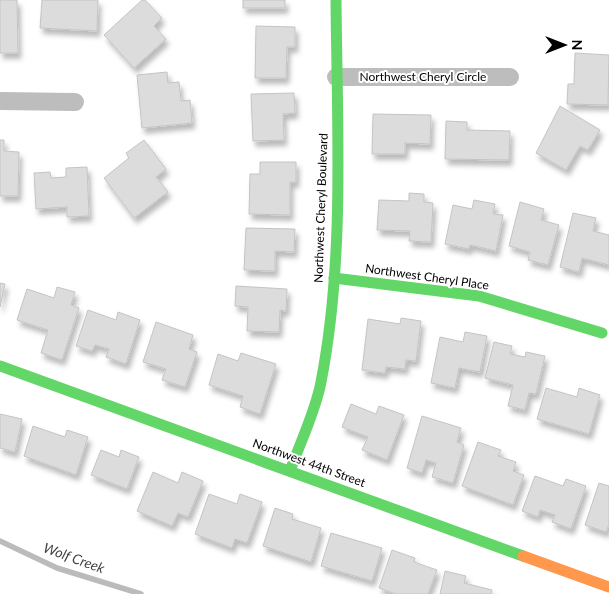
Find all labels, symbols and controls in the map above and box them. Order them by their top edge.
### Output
north arrow [539,20,589,70]
text: N [569,40,586,50]
street label: Northwest Cheryl Circle [360,69,486,84]
street label: Northwest Cheryl Boulevard [310,133,331,283]
street label: Northwest Cheryl Place [364,260,490,293]
street label: Northwest 44th Street [251,435,368,490]
water label: Wolf Creek [41,539,107,577]

